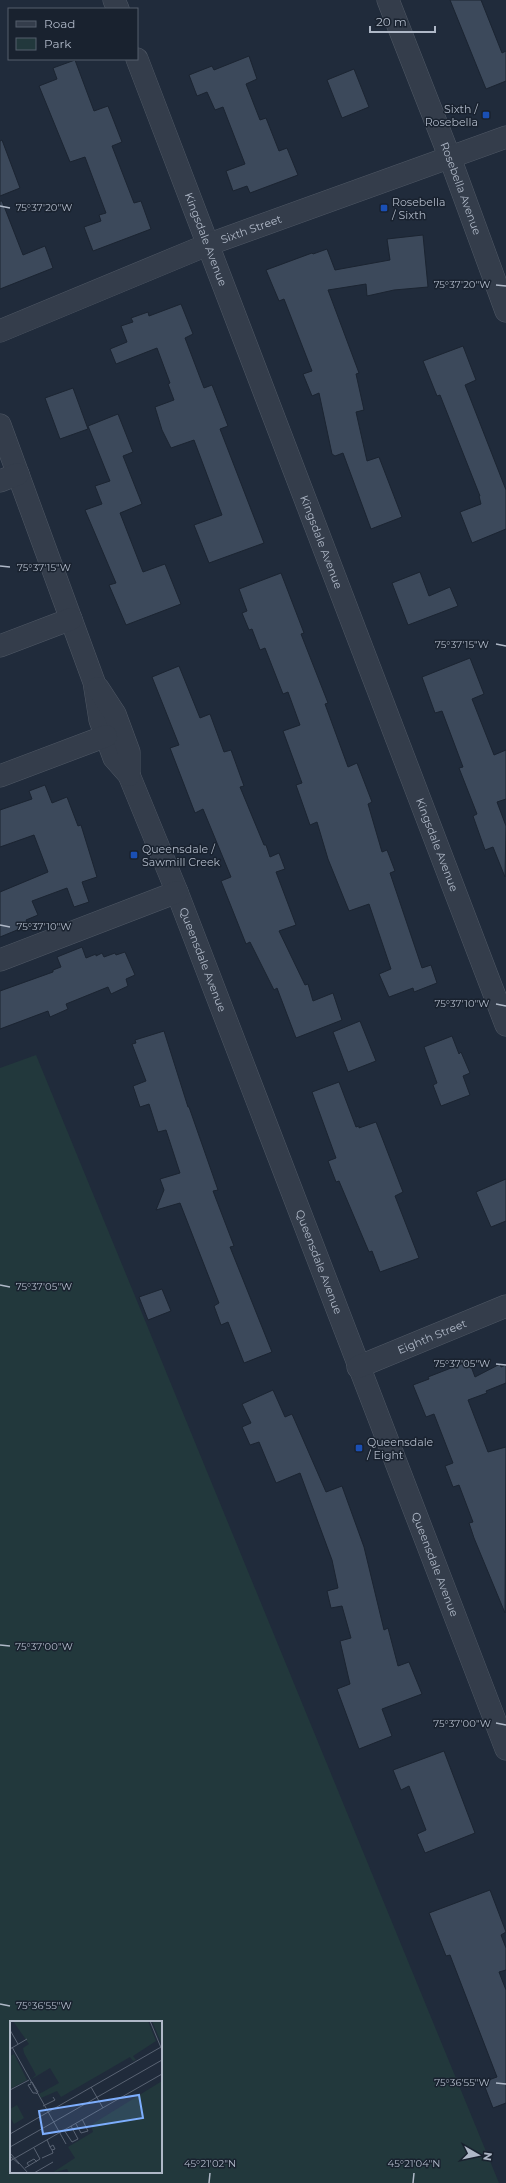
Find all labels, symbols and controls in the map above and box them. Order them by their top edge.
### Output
legend [8,8,138,60]
scale bar [370,8,435,34]
text: 20 m [376,14,407,29]
text: Road [44,16,75,31]
text: Park [44,36,72,51]
place label: Sixth / Rosebella [425,102,479,129]
marker: Sixth / Rosebella [481,110,491,120]
street label: Rosebella Avenue [437,140,485,237]
street label: Kingsdale Avenue [182,190,230,288]
place label: Rosebella / Sixth [391,195,445,222]
text: 75°37'20"W [16,201,72,214]
marker: Rosebella / Sixth [379,203,389,213]
street label: Sixth Street [219,212,284,246]
text: 75°37'20"W [434,278,490,291]
street label: Kingsdale Avenue [297,493,346,591]
text: 75°37'15"W [17,561,71,574]
text: 75°37'15"W [435,638,489,651]
street label: Kingsdale Avenue [413,796,461,894]
place label: Queensdale / Sawmill Creek [142,842,221,869]
marker: Queensdale / Sawmill Creek [129,850,139,860]
street label: Queensdale Avenue [176,905,229,1014]
text: 75°37'10"W [17,920,71,933]
text: 75°37'10"W [435,997,489,1010]
street label: Queensdale Avenue [293,1208,346,1316]
text: 75°37'05"W [16,1280,72,1293]
street label: Eighth Street [395,1316,469,1357]
text: 75°37'05"W [434,1357,490,1370]
place label: Queensdale / Eight [366,1435,434,1462]
marker: Queensdale / Eight [354,1443,364,1453]
street label: Queensdale Avenue [409,1510,462,1619]
text: 75°37'00"W [15,1640,73,1653]
text: 75°37'00"W [433,1717,491,1730]
text: 75°36'55"W [16,1999,72,2012]
inset map [10,2021,162,2173]
text: 75°36'55"W [434,2076,490,2089]
north arrow [458,2135,498,2175]
text: N [480,2151,495,2162]
text: 45°21'02"N [184,2157,236,2170]
text: 45°21'04"N [388,2157,440,2170]

